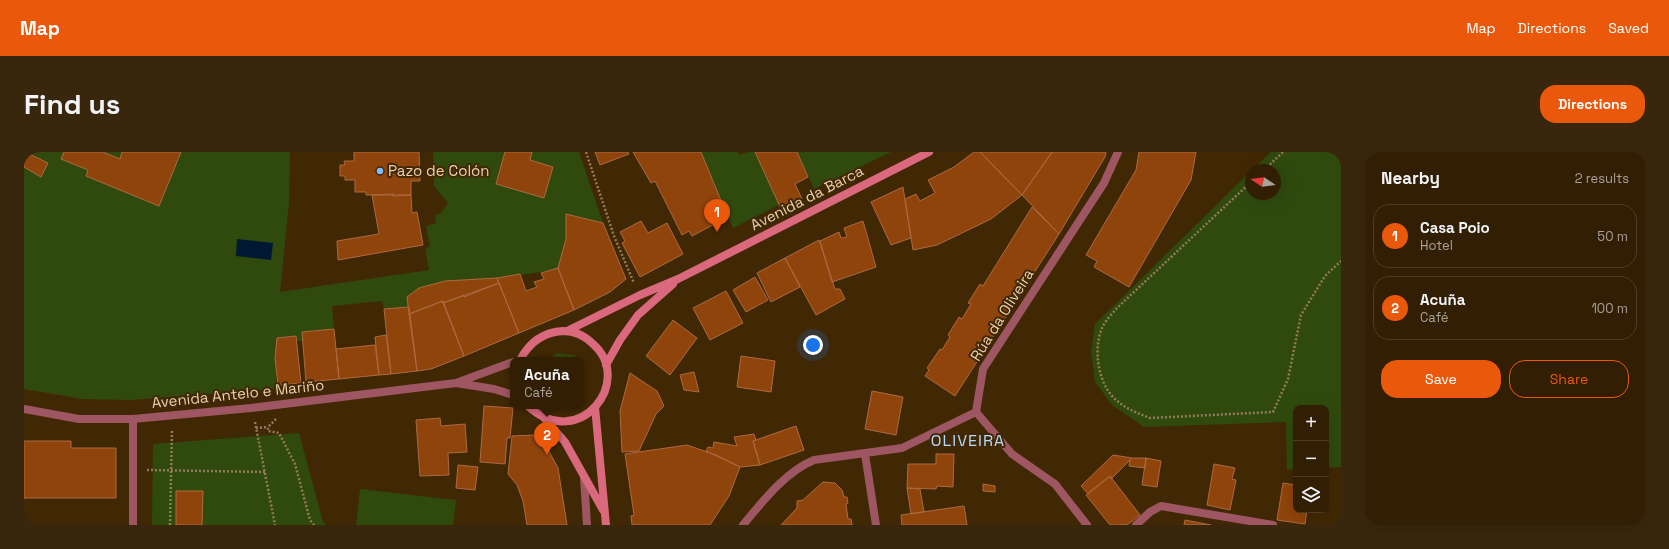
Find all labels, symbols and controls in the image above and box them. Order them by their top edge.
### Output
text: Map [20,16,60,41]
text: Map [1466,19,1496,37]
text: Directions [1518,19,1586,37]
text: Saved [1608,19,1649,37]
button: Directions [1540,85,1645,123]
text: Find us [24,86,121,122]
place label: Pazo de Colón [388,161,490,180]
street label: Avenida da Barca [747,161,867,234]
north arrow [1245,164,1281,200]
marker: Pazo de Colón [375,166,385,176]
text: Nearby [1381,167,1440,189]
text: 2 results [1575,170,1629,187]
pin: 1 [704,199,730,232]
text: Casa Poio [1420,218,1490,237]
text: 1 [1392,228,1398,245]
text: 50 m [1597,228,1628,245]
text: Hotel [1420,237,1453,254]
street label: Rúa da Oliveira [966,265,1038,364]
text: Acuña [1420,290,1465,309]
text: 2 [1391,300,1399,317]
text: 100 m [1591,300,1628,317]
text: Café [1420,309,1449,326]
your location [803,335,823,355]
popup [510,357,584,409]
button: Save [1381,360,1501,398]
button: Share [1509,360,1629,398]
text: Acuña [524,365,570,384]
street label: Avenida Antelo e Mariño [151,375,325,412]
text: Café [524,384,553,401]
map controls [1293,405,1329,513]
button: + [1293,405,1329,441]
pin: 2 [534,422,560,455]
district label: OLIVEIRA [931,430,1005,451]
button: − [1293,441,1329,477]
button: layers [1293,477,1329,513]

